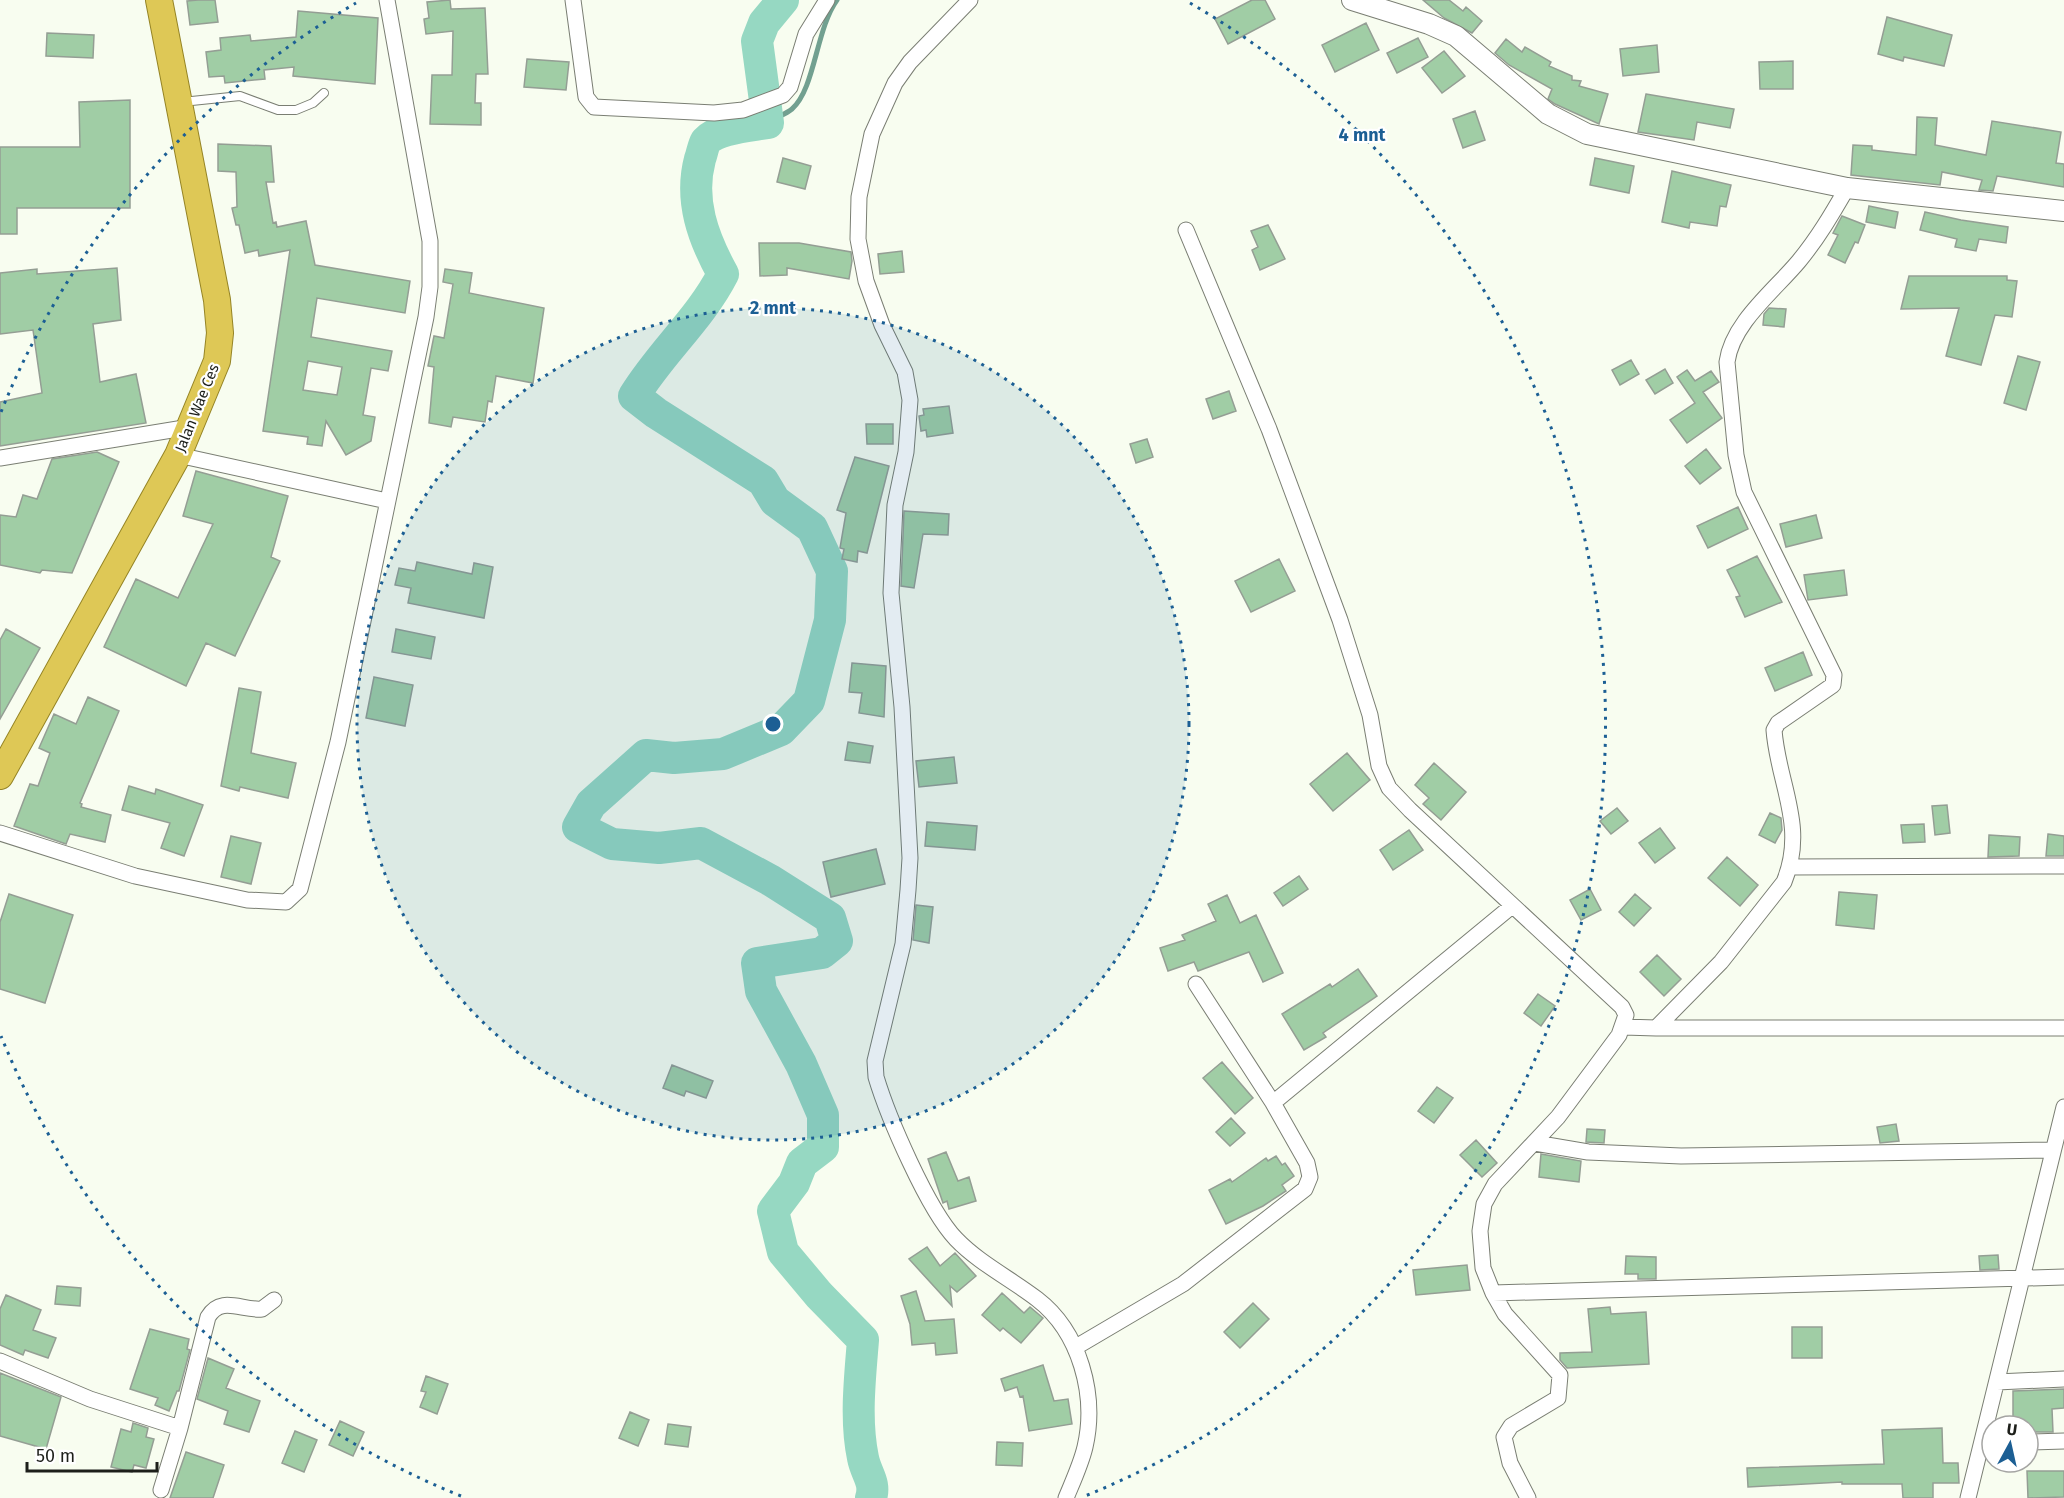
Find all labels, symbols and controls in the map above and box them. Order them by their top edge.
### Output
text: 4 mnt [1339,124,1387,146]
text: 2 mnt [750,297,797,319]
street label: Jalan Wae Ces [171,361,223,455]
centre of rings [763,714,783,734]
north arrow [1980,1414,2040,1474]
text: U [2006,1420,2019,1440]
scale bar [27,1435,158,1473]
text: 50 m [36,1445,75,1467]

